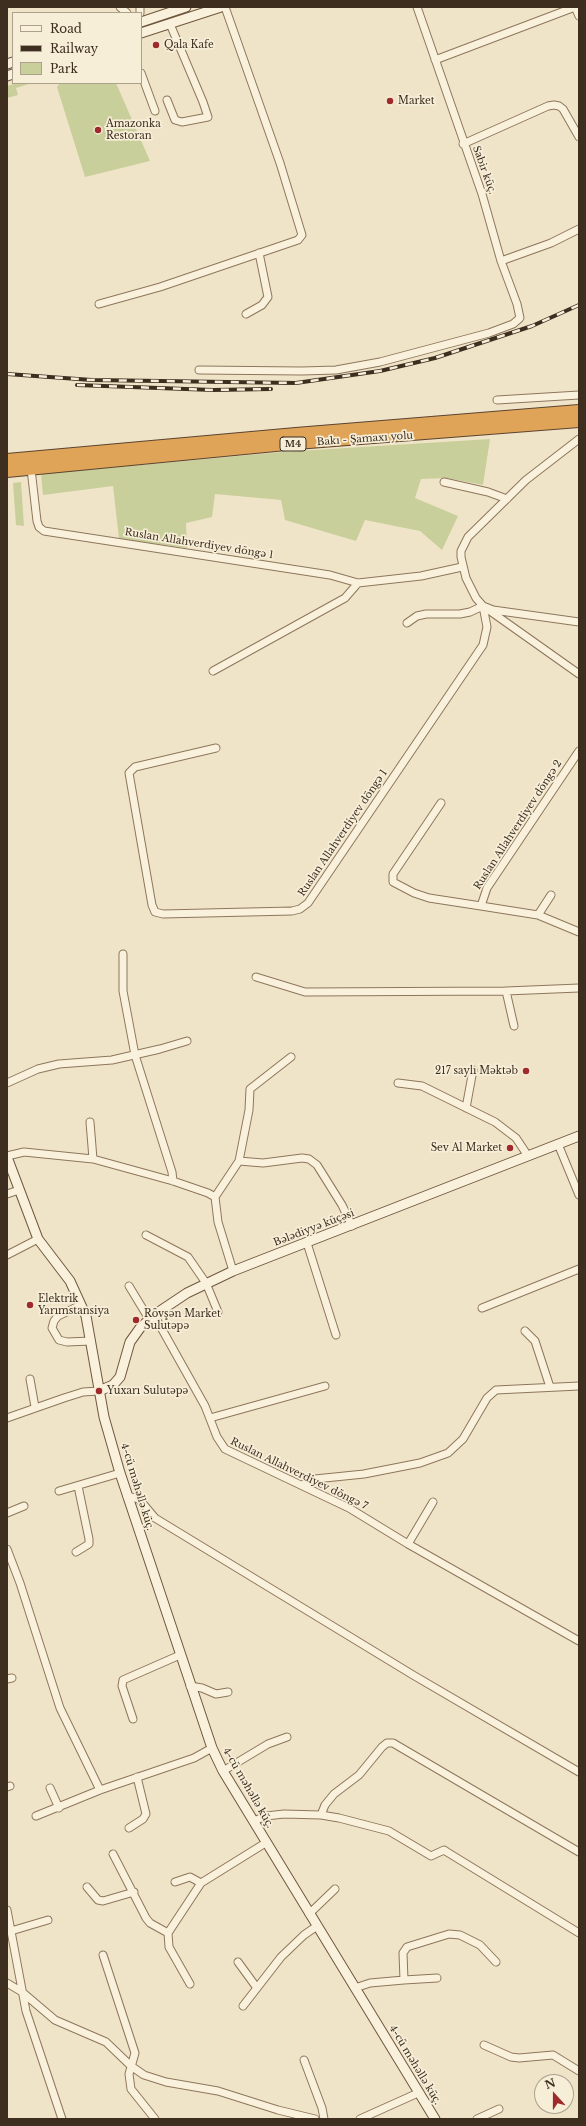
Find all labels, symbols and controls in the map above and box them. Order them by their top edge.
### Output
legend [12,12,142,84]
text: Road [50,21,82,36]
place label: Qala Kafe [164,39,214,51]
marker: Qala Kafe [151,40,161,50]
text: Railway [50,41,98,56]
text: Park [50,61,78,76]
place label: Market [398,95,435,107]
marker: Market [385,96,395,106]
place label: Amazonka Restoran [106,118,161,142]
marker: Amazonka Restoran [93,125,103,135]
street label: Sabir küç. [470,144,498,196]
street label: Bakı - Şamaxı yolu [316,430,414,448]
road number: M4 [280,437,306,451]
street label: Ruslan Allahverdiyev döngə 1 [124,526,274,562]
street label: Ruslan Allahverdiyev döngə 2 [472,758,564,892]
street label: Ruslan Allahverdiyev döngə 1 [296,767,390,899]
place label: 217 saylı Məktəb [435,1065,518,1077]
marker: 217 saylı Məktəb [521,1066,531,1076]
place label: Sev Al Market [431,1142,502,1154]
marker: Sev Al Market [505,1143,515,1153]
street label: Bələdiyyə küçəsi [272,1207,356,1249]
place label: Elektrik Yarımstansiya [38,1293,109,1316]
marker: Elektrik Yarımstansiya [25,1300,35,1310]
place label: Rövşən Market Sulutəpə [144,1308,221,1332]
marker: Rövşən Market Sulutəpə [131,1315,141,1325]
place label: Yuxarı Sulutəpə [107,1385,188,1397]
marker: Yuxarı Sulutəpə [94,1386,104,1396]
street label: Ruslan Allahverdiyev döngə 7 [228,1435,370,1513]
street label: 4-cü məhəllə küç. [118,1442,156,1532]
street label: 4-cü məhəllə küç. [220,1746,276,1830]
street label: 4-cü məhəllə küç. [387,2023,443,2107]
north arrow [534,2074,574,2114]
text: N [543,2075,557,2092]

